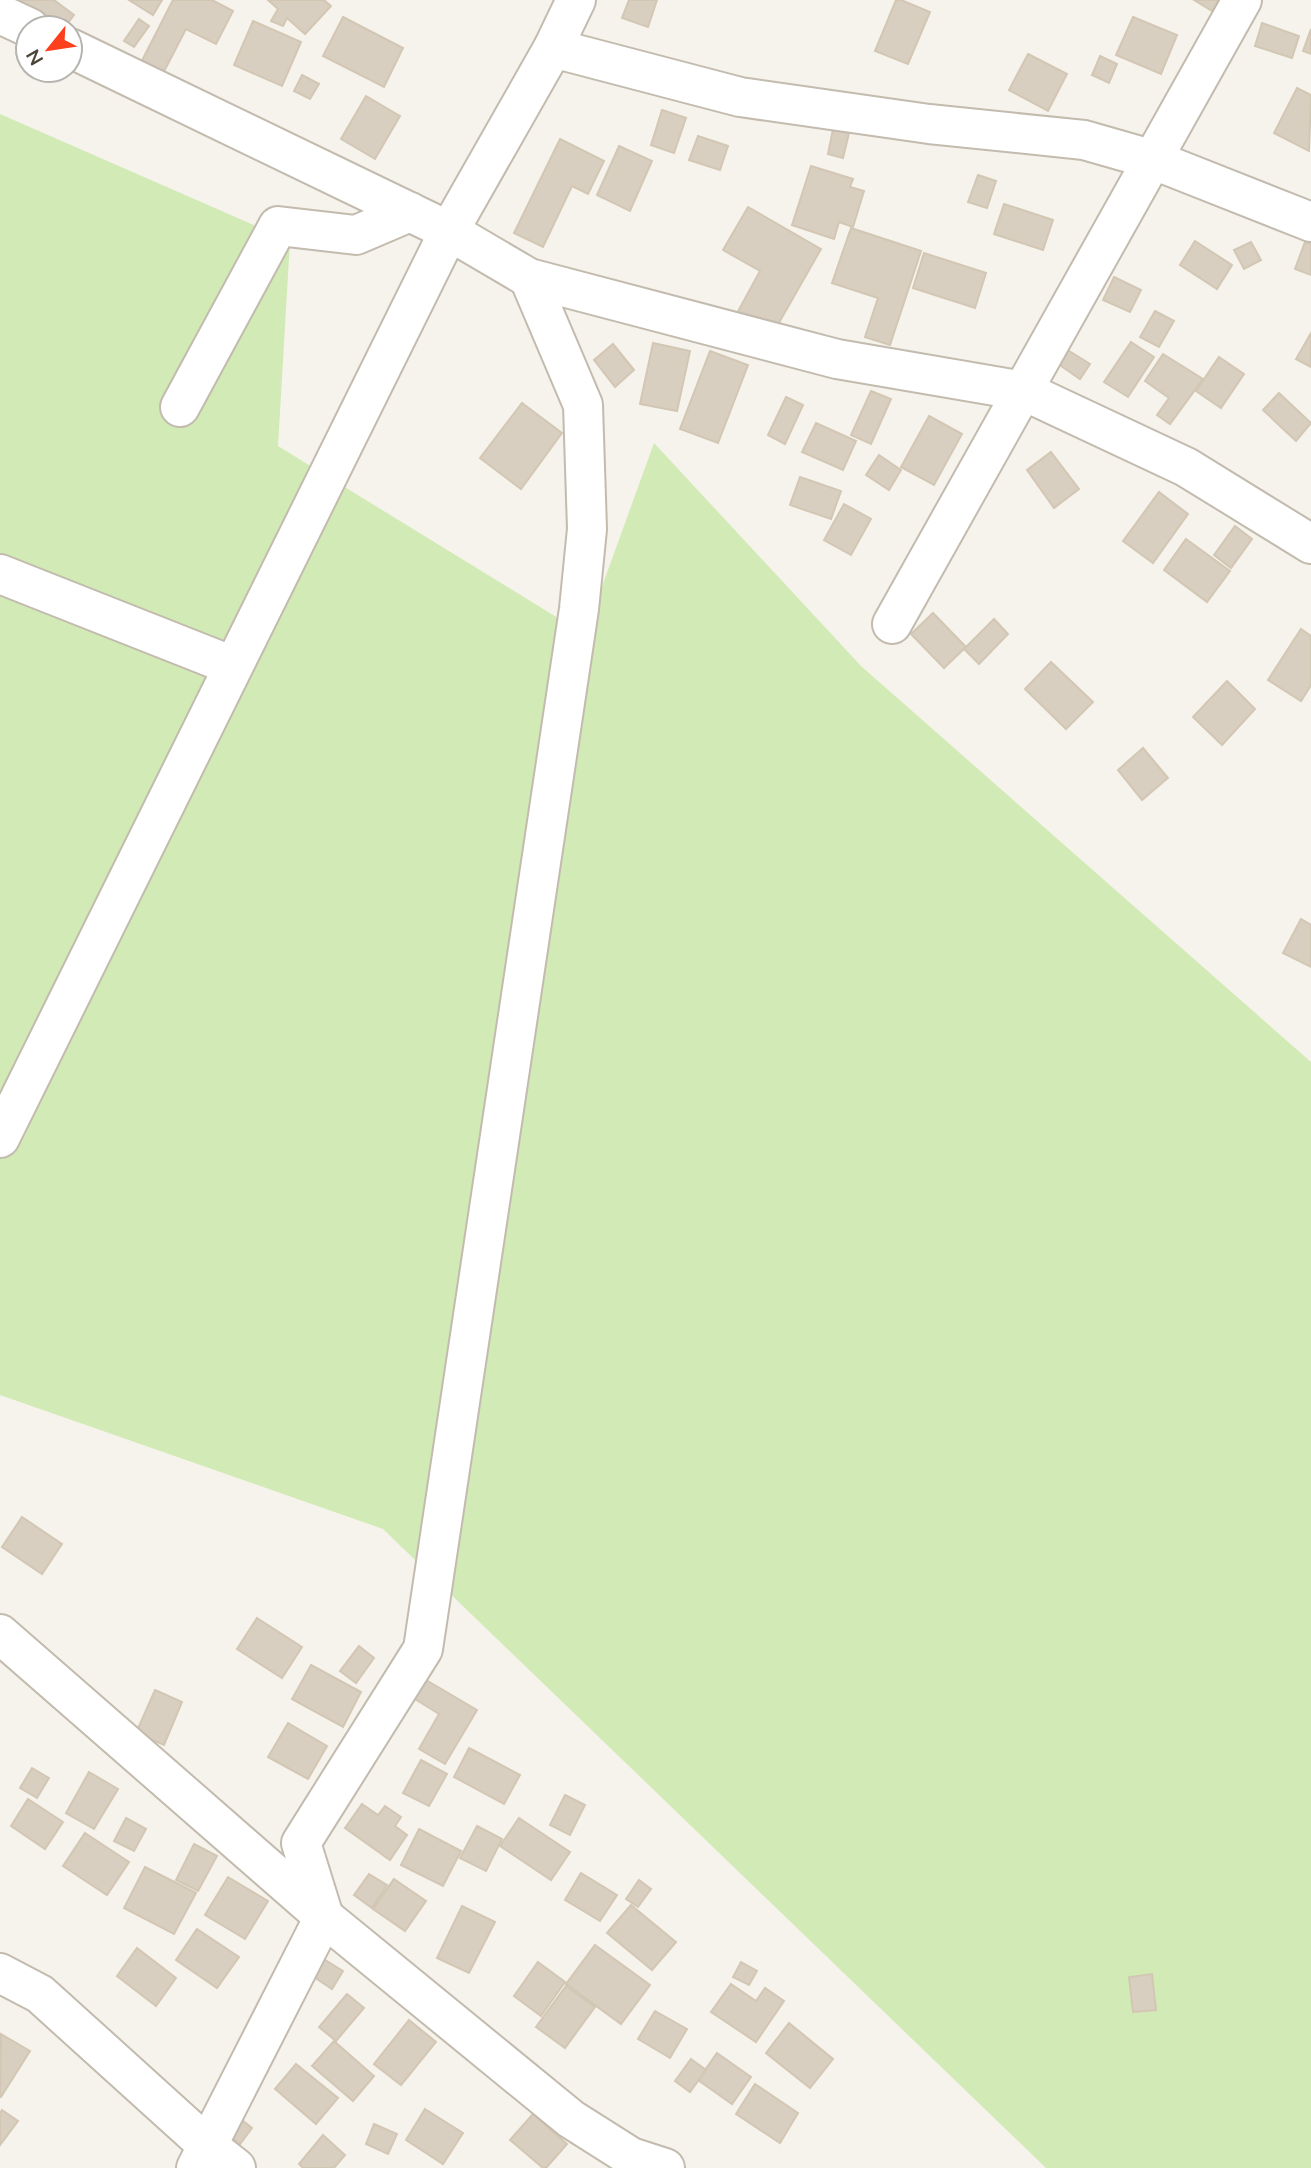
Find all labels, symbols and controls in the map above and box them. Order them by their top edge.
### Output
north arrow [14,14,84,84]
text: N [20,45,48,70]

